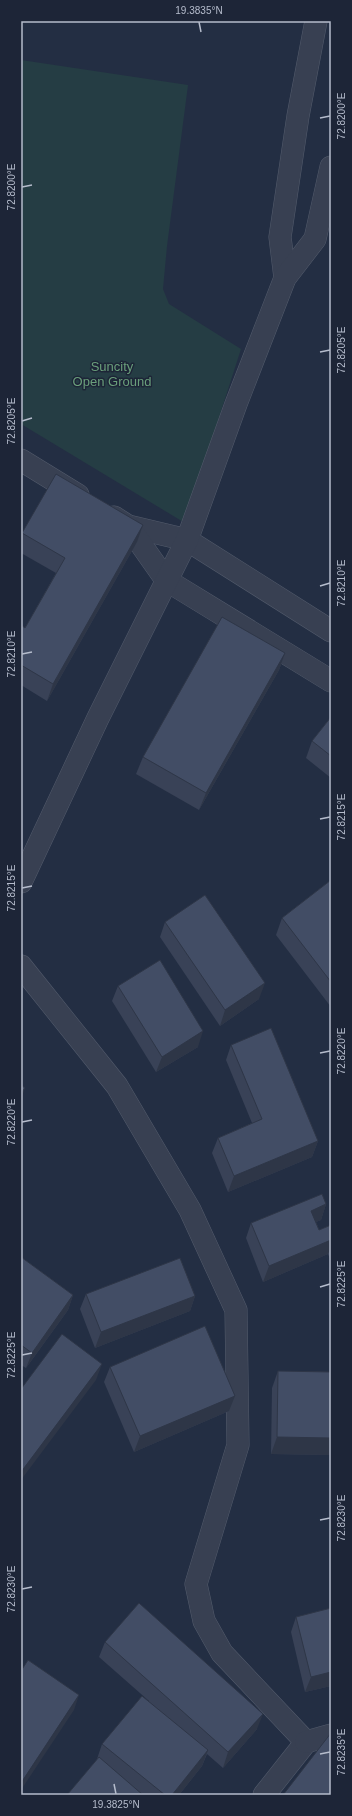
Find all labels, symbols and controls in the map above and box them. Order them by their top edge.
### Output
text: 19.3835°N [175,5,223,16]
text: 72.8200°E [336,92,347,139]
text: 72.8200°E [6,163,17,210]
text: 72.8205°E [336,326,347,373]
park label: Suncity Open Ground [73,359,151,389]
text: 72.8205°E [6,397,17,444]
text: 72.8210°E [336,559,347,606]
text: 72.8210°E [6,630,17,677]
text: 72.8215°E [336,793,347,840]
text: 72.8215°E [6,864,17,911]
text: 72.8220°E [336,1027,347,1074]
text: 72.8220°E [6,1098,17,1145]
text: 72.8225°E [336,1260,347,1307]
text: 72.8225°E [6,1331,17,1378]
text: 72.8230°E [336,1494,347,1541]
text: 72.8230°E [6,1565,17,1612]
text: 72.8235°E [336,1728,347,1775]
text: 19.3825°N [92,1799,140,1810]

